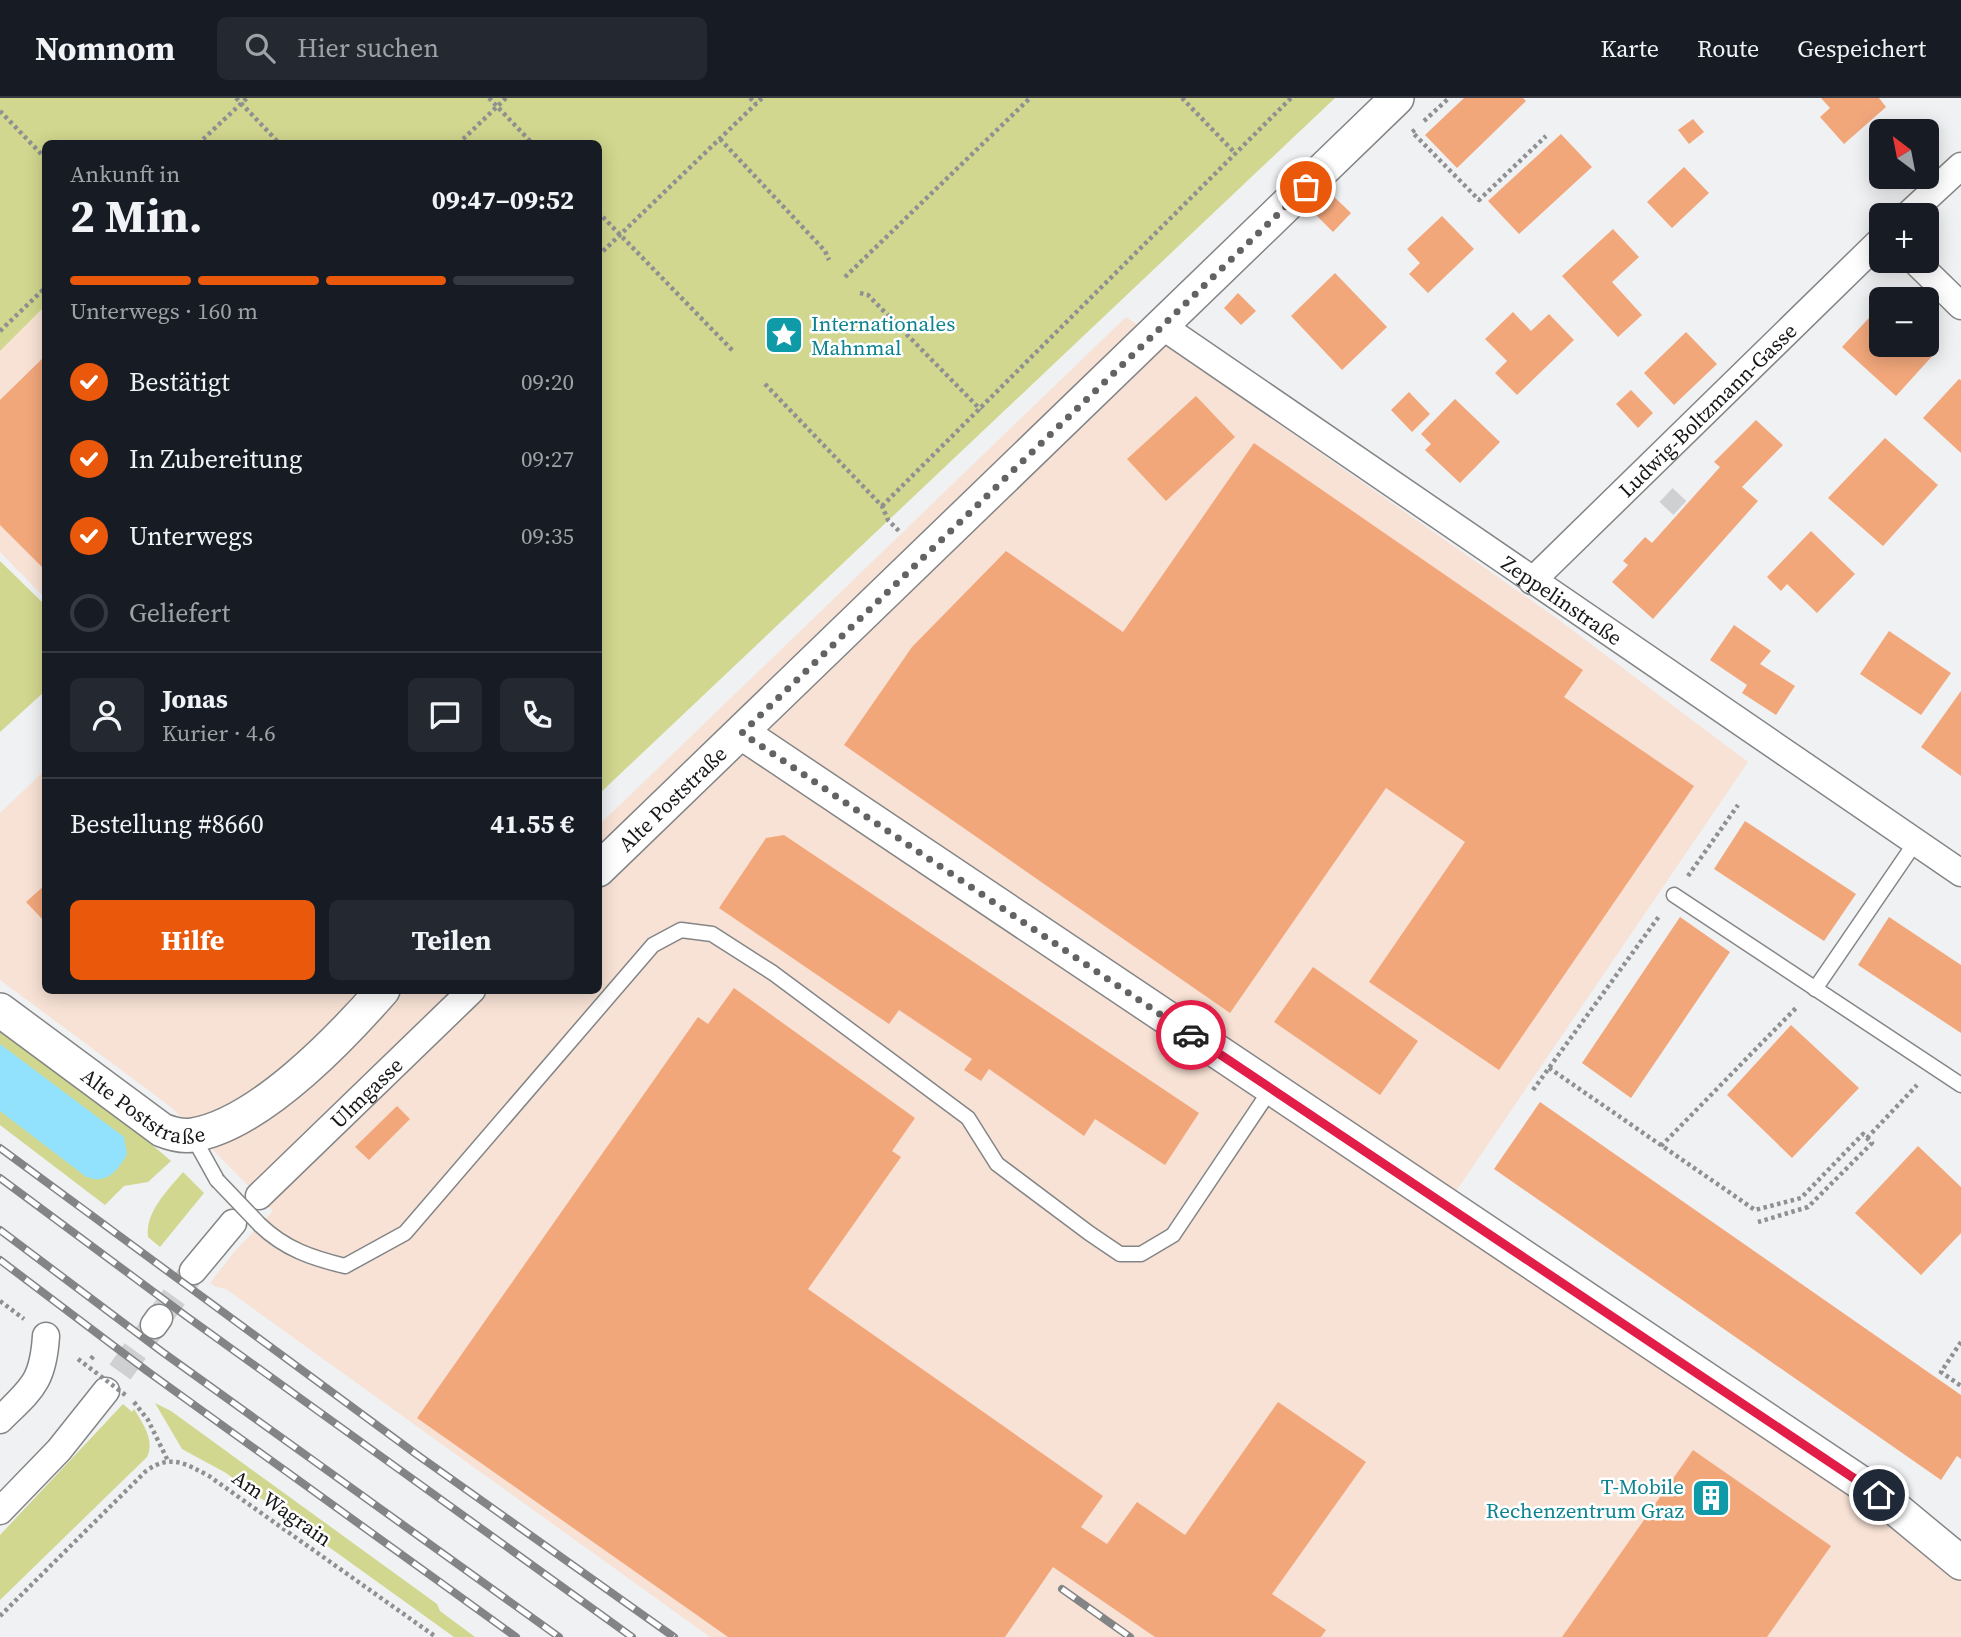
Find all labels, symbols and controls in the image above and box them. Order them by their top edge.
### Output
search box [217,17,707,80]
text: Nomnom [35,26,175,71]
icon: search [241,29,279,67]
text: Hier suchen [297,30,439,66]
text: Karte [1600,32,1659,65]
text: Route [1697,32,1759,65]
text: Gespeichert [1797,32,1926,65]
north arrow [1869,119,1939,189]
map controls [1869,119,1939,357]
pin [1276,157,1336,217]
text: Ankunft in [70,158,180,190]
icon: bag [1287,168,1325,206]
text: 09:47–09:52 [432,182,574,218]
text: 2 Min. [70,184,203,247]
button: + [1869,203,1939,273]
button: − [1869,287,1939,357]
text: Unterwegs · 160 m [70,295,258,327]
place label: Internationales Mahnmal [811,309,955,362]
place icon: Internationales Mahnmal [763,314,805,356]
street label: Ludwig-Boltzmann-Gasse [1612,316,1803,503]
icon: check [70,363,108,401]
text: Bestätigt [129,364,230,400]
text: 09:20 [521,366,574,398]
icon: check [70,440,108,478]
text: In Zubereitung [129,441,303,477]
text: 09:27 [521,443,574,475]
icon: check [70,517,108,555]
text: Unterwegs [129,518,253,554]
text: 09:35 [521,520,574,552]
street label: Zeppelinstraße [1496,548,1628,652]
text: Geliefert [129,595,230,631]
button: person [70,678,144,752]
button: chat [408,678,482,752]
button: phone [500,678,574,752]
text: Jonas [162,681,228,717]
text: Kurier · 4.6 [162,717,276,749]
street label: Alte Poststraße [611,739,733,858]
text: Bestellung #8660 [70,806,264,842]
text: 41.55 € [490,806,574,842]
button: Hilfe [70,900,315,980]
button: Teilen [329,900,574,980]
courier [1156,1000,1226,1070]
icon: car [1172,1016,1210,1054]
street label: Ulmgasse [323,1050,409,1134]
street label: Alte Poststraße [76,1061,208,1150]
street label: Am Wagrain [226,1463,338,1553]
pin [1849,1465,1909,1525]
place label: T-Mobile Rechenzentrum Graz [1486,1472,1684,1525]
icon: home [1860,1476,1898,1514]
building icon: T-Mobile Rechenzentrum Graz [1690,1477,1732,1519]

